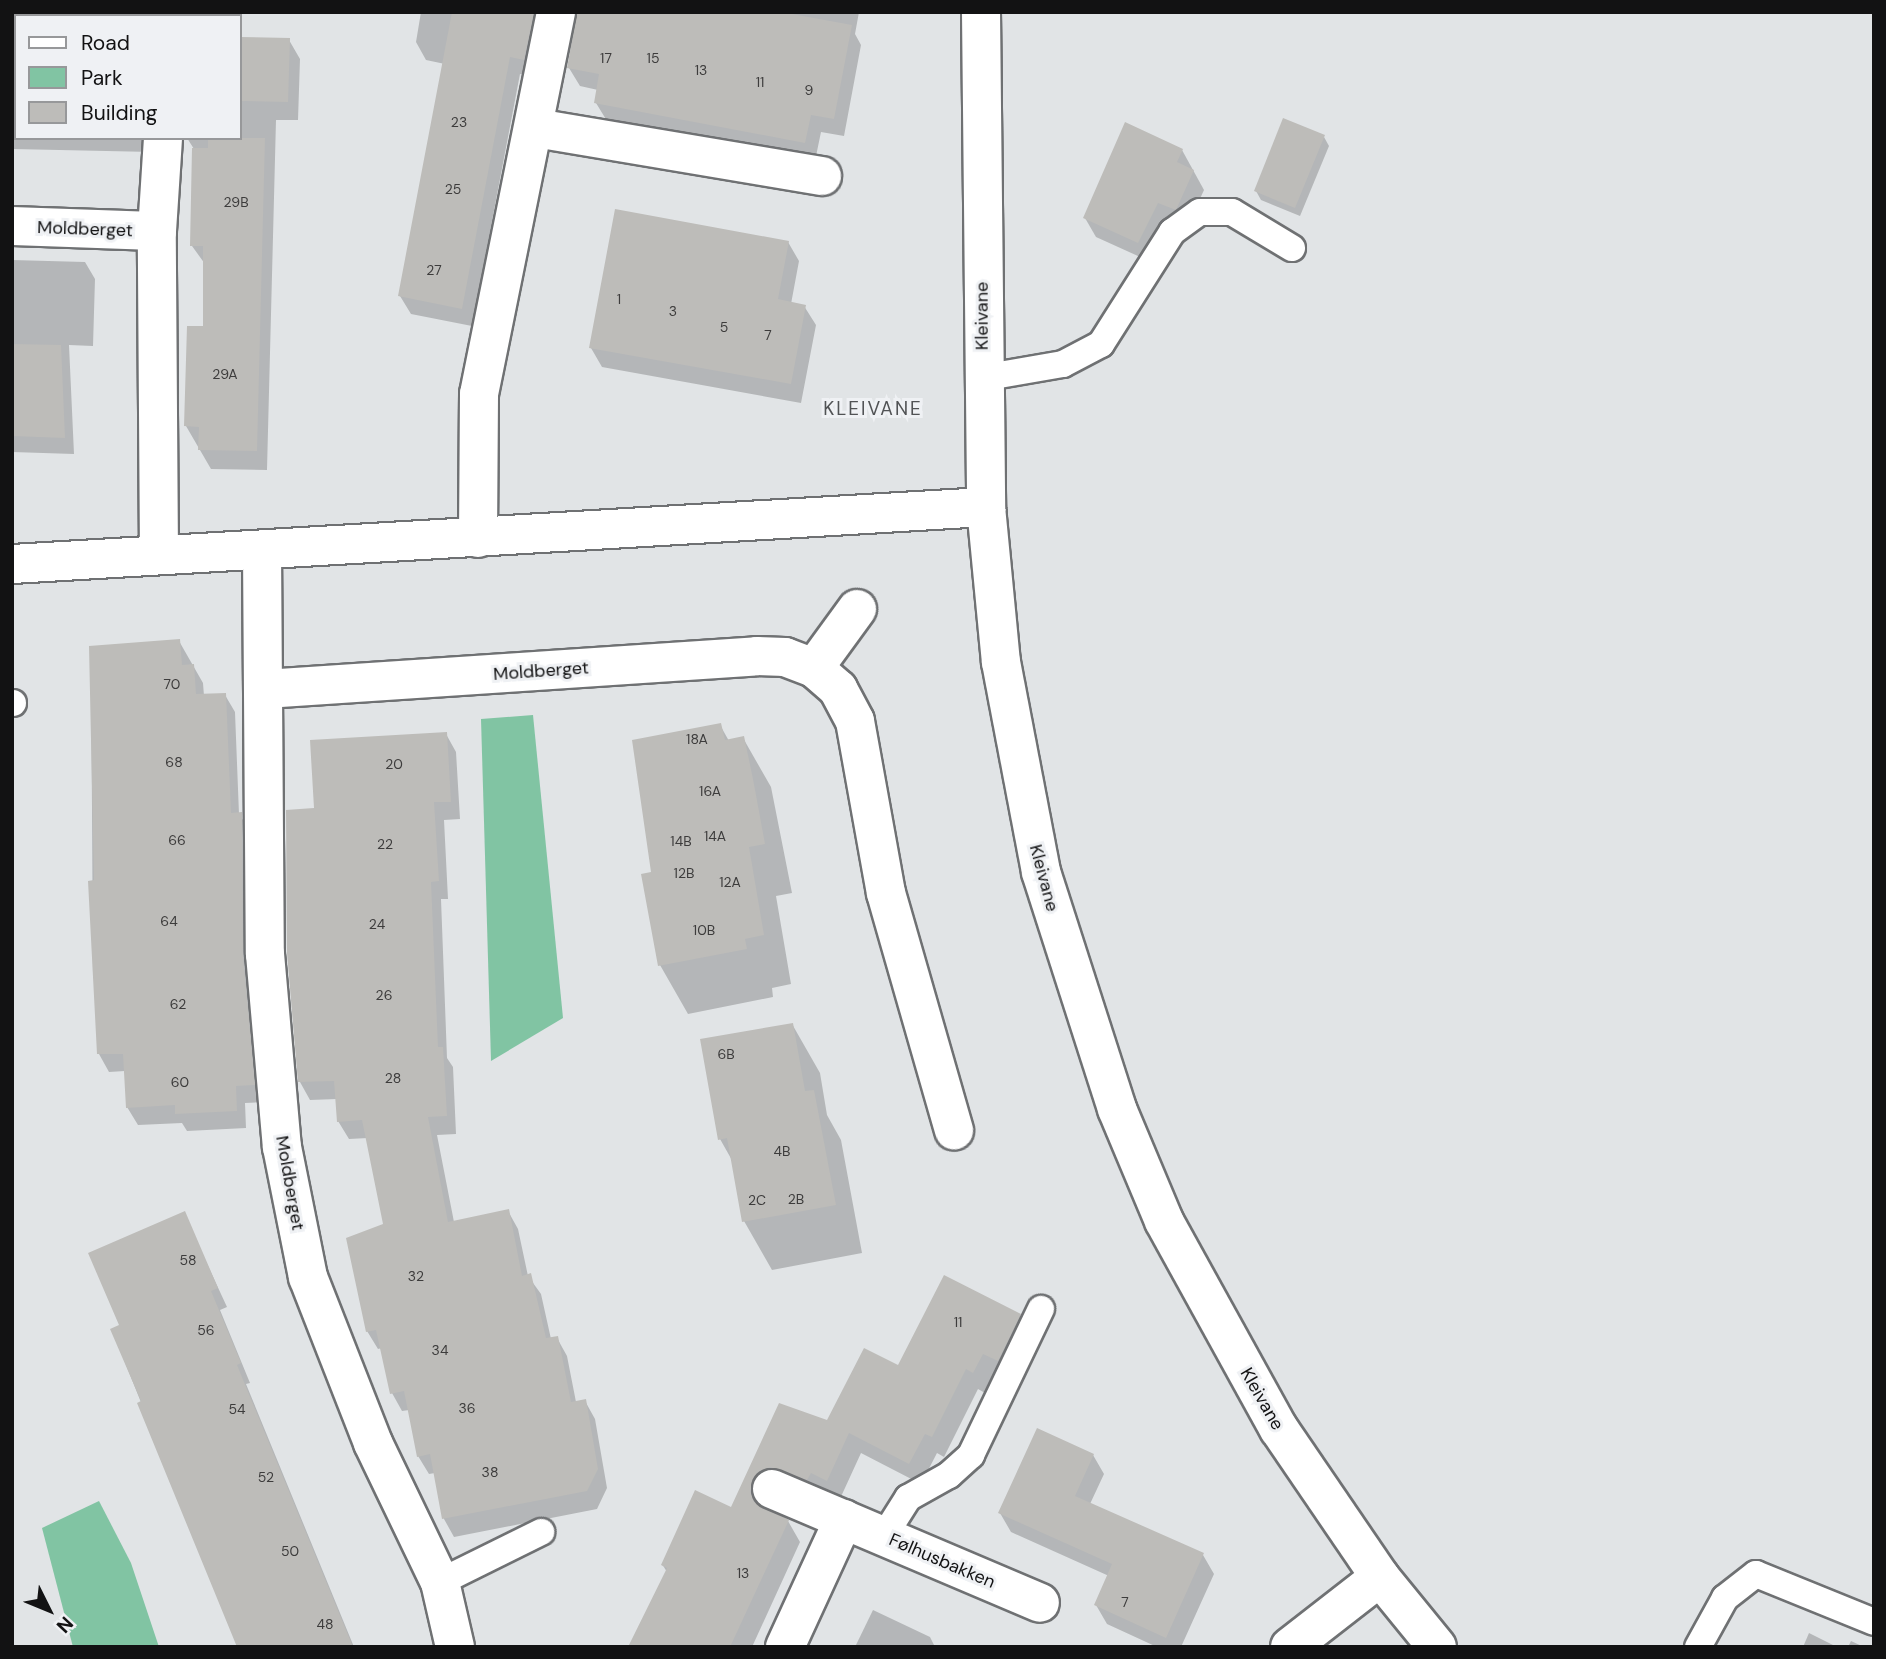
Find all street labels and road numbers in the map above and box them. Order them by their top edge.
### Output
street label: Moldberget [37,217,133,241]
street label: Kleivane [971,282,993,350]
street label: Moldberget [493,657,589,685]
street label: Kleivane [1025,842,1063,914]
street label: Moldberget [271,1134,309,1232]
street label: Kleivane [1236,1364,1288,1434]
street label: Følhusbakken [886,1529,998,1593]

